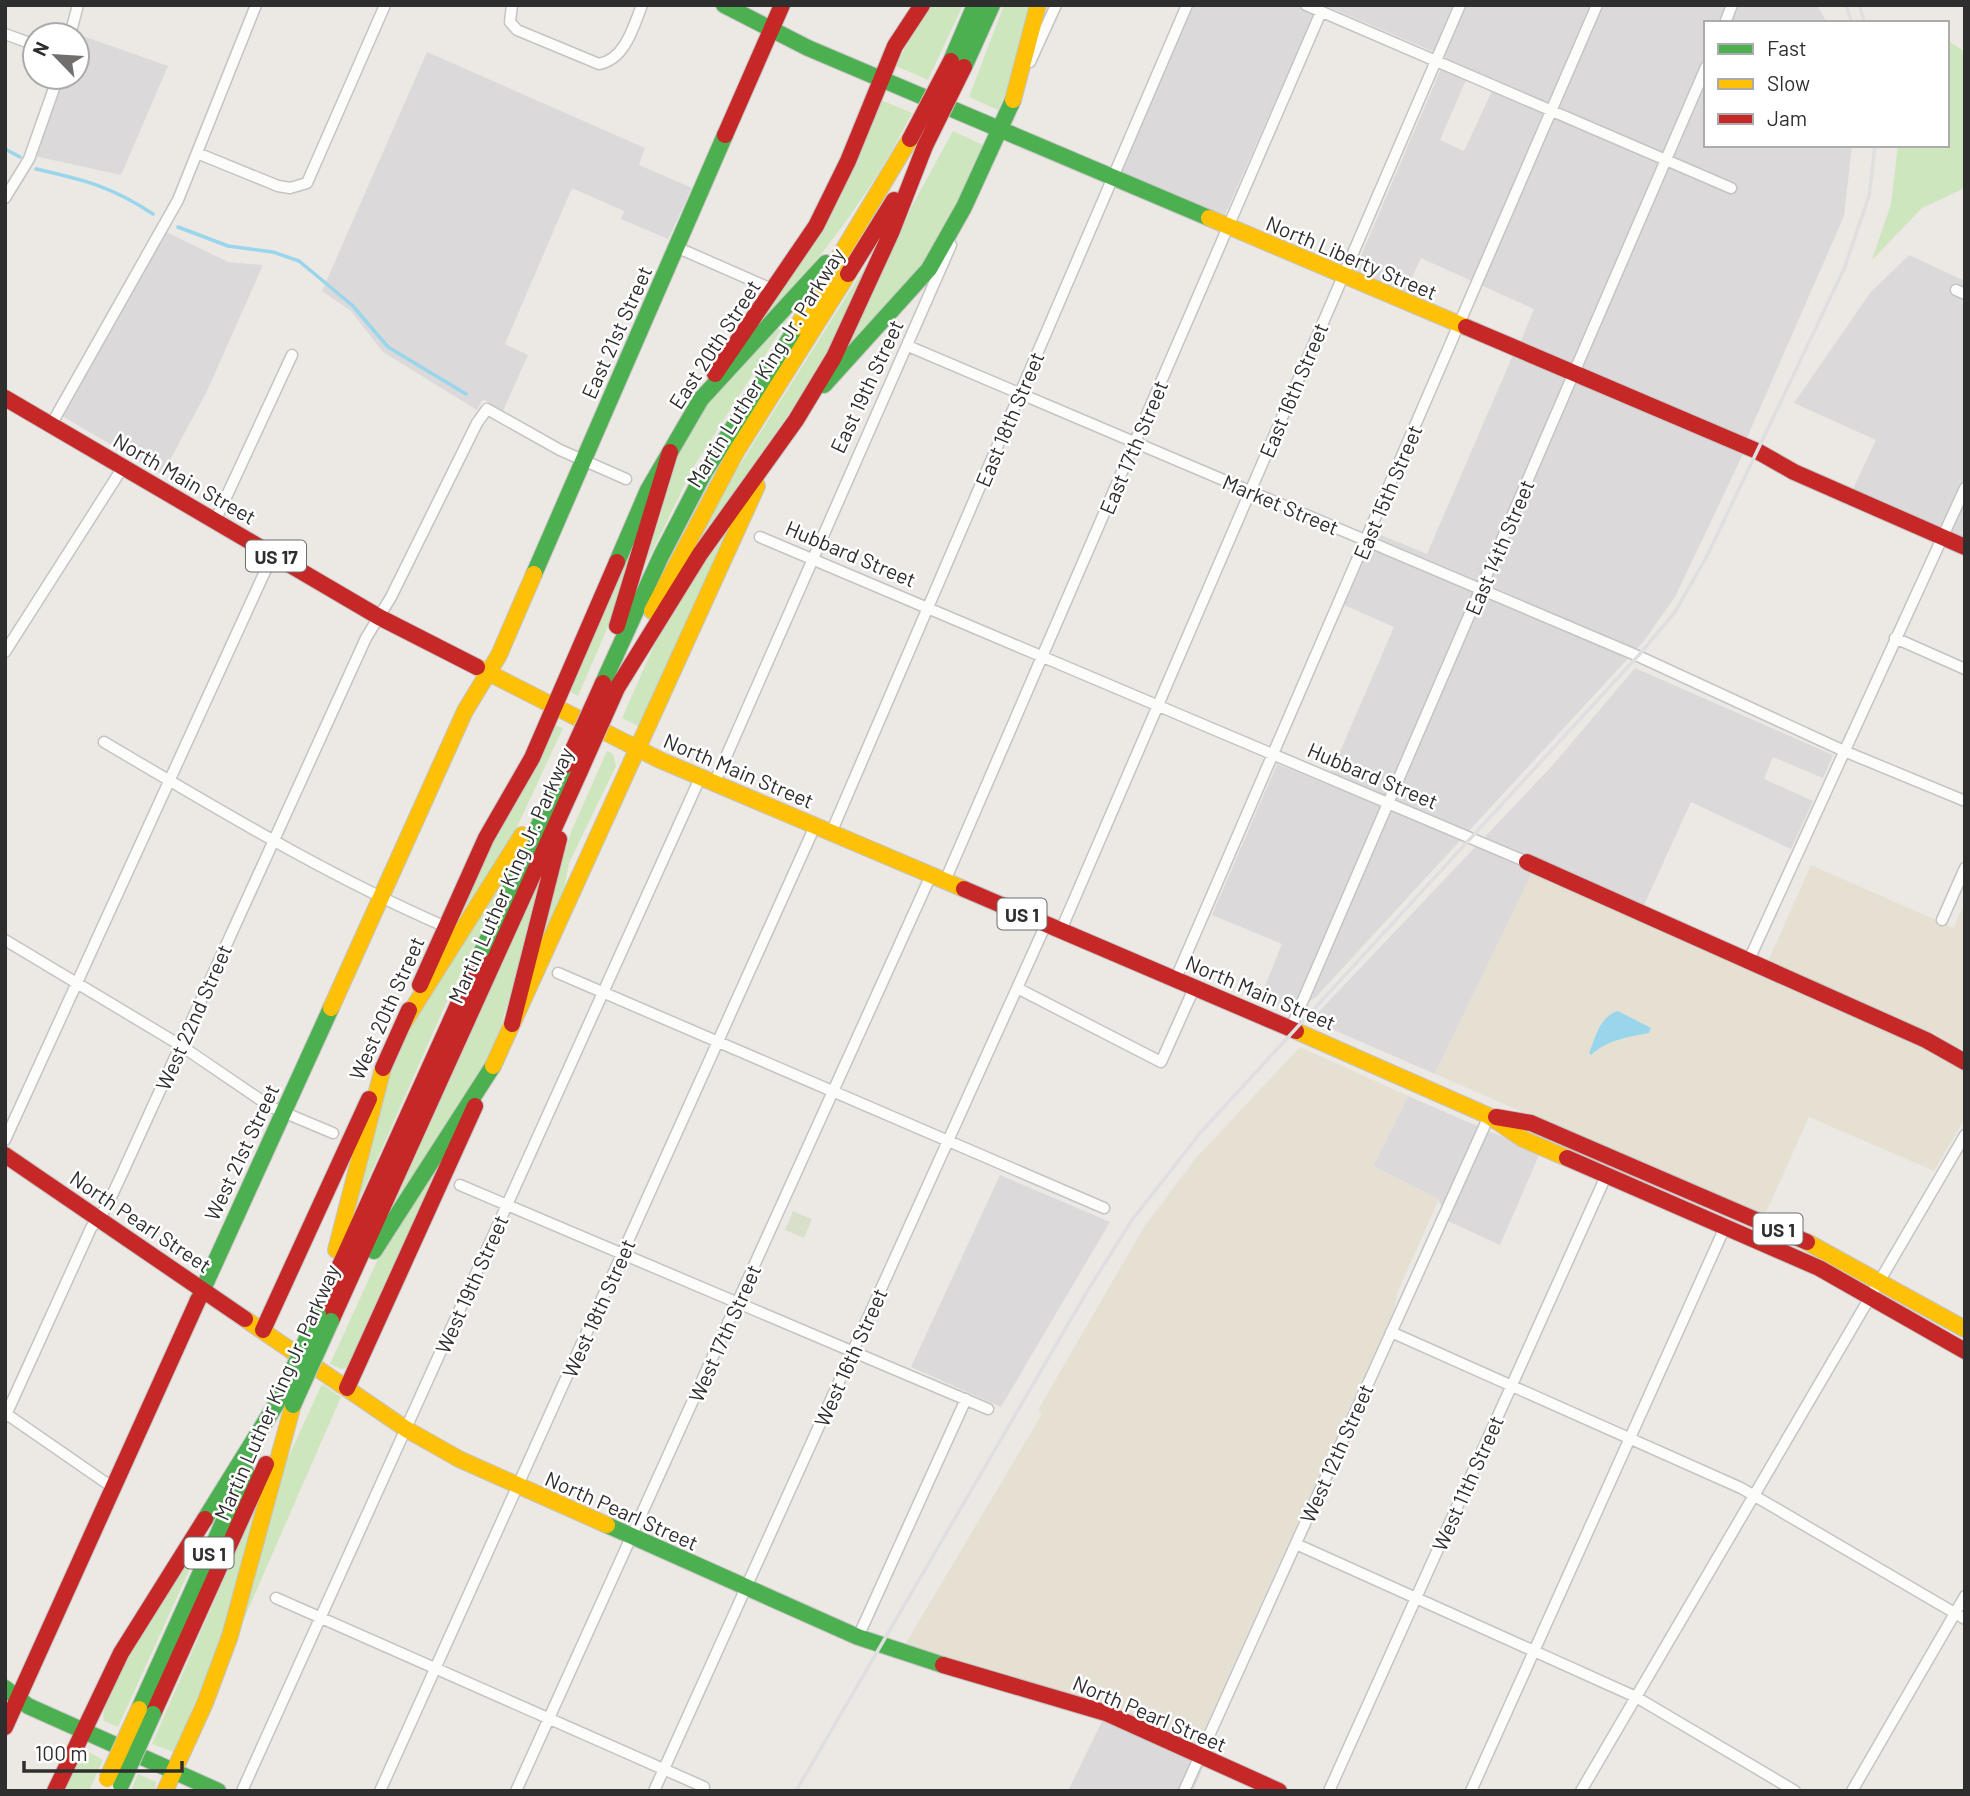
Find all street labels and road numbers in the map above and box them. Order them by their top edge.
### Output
street label: North Liberty Street [1263,210,1441,304]
street label: Martin Luther King Jr. Parkway [681,242,849,491]
street label: East 21st Street [576,262,656,402]
street label: East 20th Street [663,275,765,413]
street label: East 19th Street [824,315,908,457]
street label: East 16th Street [1253,319,1333,461]
street label: East 18th Street [969,348,1049,490]
street label: East 17th Street [1094,376,1172,518]
street label: East 15th Street [1347,421,1427,563]
street label: North Main Street [109,427,261,529]
street label: Market Street [1219,468,1343,540]
street label: East 14th Street [1459,475,1539,619]
street label: Hubbard Street [782,514,920,592]
road number: US 17 [246,540,306,572]
street label: North Main Street [660,727,818,813]
street label: Hubbard Street [1304,736,1442,814]
street label: Martin Luther King Jr. Parkway [442,743,578,1007]
road number: US 1 [998,898,1046,930]
street label: West 20th Street [343,933,429,1083]
street label: West 22nd Street [150,940,236,1094]
street label: North Main Street [1182,949,1340,1035]
street label: West 21st Street [198,1080,284,1224]
street label: North Pearl Street [66,1165,216,1277]
street label: West 19th Street [429,1211,513,1357]
road number: US 1 [1754,1214,1802,1245]
street label: West 18th Street [556,1235,640,1381]
street label: Martin Luther King Jr. Parkway [208,1260,344,1524]
street label: West 17th Street [682,1260,766,1406]
street label: West 16th Street [808,1284,892,1430]
street label: West 12th Street [1294,1380,1378,1526]
street label: West 11th Street [1426,1411,1508,1555]
street label: North Pearl Street [542,1465,702,1555]
road number: US 1 [184,1538,234,1568]
street label: North Pearl Street [1069,1669,1231,1757]

